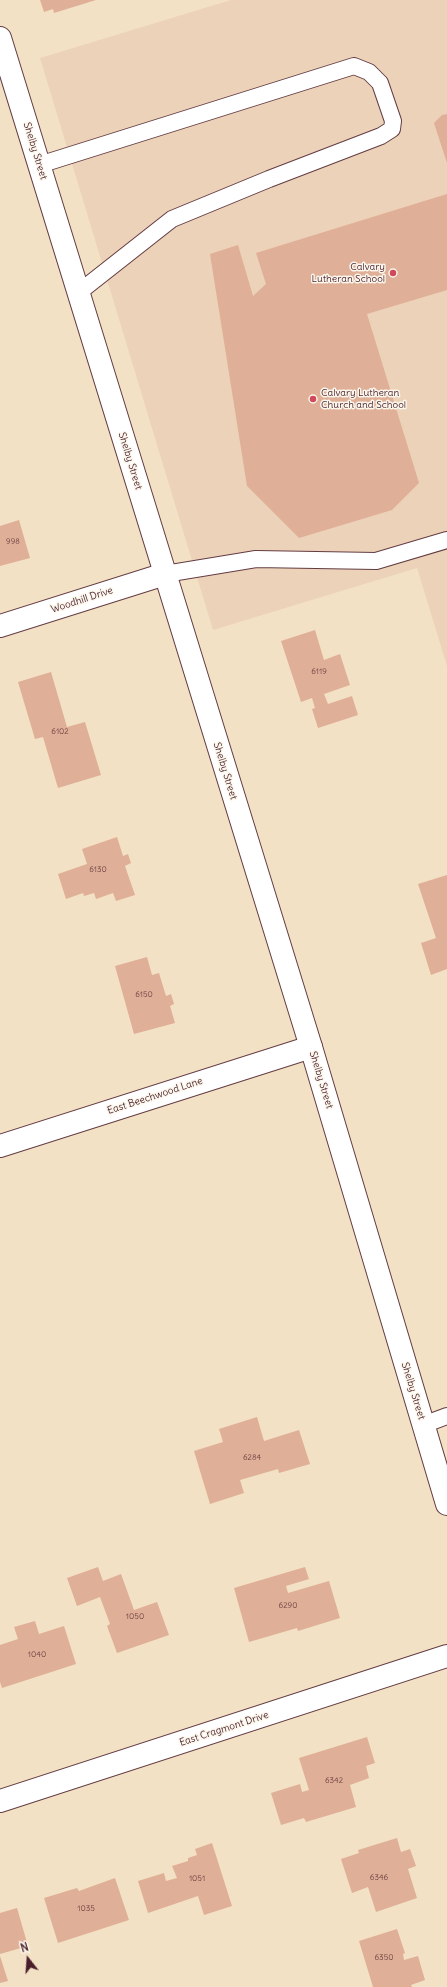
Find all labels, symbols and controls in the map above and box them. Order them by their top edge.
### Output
street label: Shelby Street [21,121,49,181]
place label: Calvary Lutheran School [312,261,385,284]
marker: Calvary Lutheran School [388,268,398,278]
place label: Calvary Lutheran Church and School [321,387,406,410]
marker: Calvary Lutheran Church and School [308,394,318,404]
street label: Shelby Street [116,431,144,491]
house number: 998 [6,537,20,547]
street label: Woodhill Drive [50,584,114,616]
house number: 6119 [311,667,327,677]
house number: 6102 [51,727,69,737]
street label: Shelby Street [211,741,239,801]
house number: 6130 [89,865,107,875]
house number: 6150 [135,990,153,1000]
street label: Shelby Street [307,1050,335,1110]
street label: East Beechwood Lane [106,1075,204,1117]
street label: Shelby Street [399,1361,427,1421]
house number: 6284 [243,1453,261,1463]
house number: 6290 [279,1601,297,1611]
house number: 1050 [126,1612,144,1622]
house number: 1040 [28,1650,46,1660]
street label: East Cragmont Drive [178,1709,270,1749]
house number: 6342 [325,1776,343,1786]
house number: 6346 [370,1873,388,1883]
house number: 1051 [189,1874,205,1884]
house number: 1035 [77,1904,95,1914]
north arrow [8,1939,48,1979]
text: N [19,1940,30,1955]
house number: 6350 [374,1953,394,1963]

